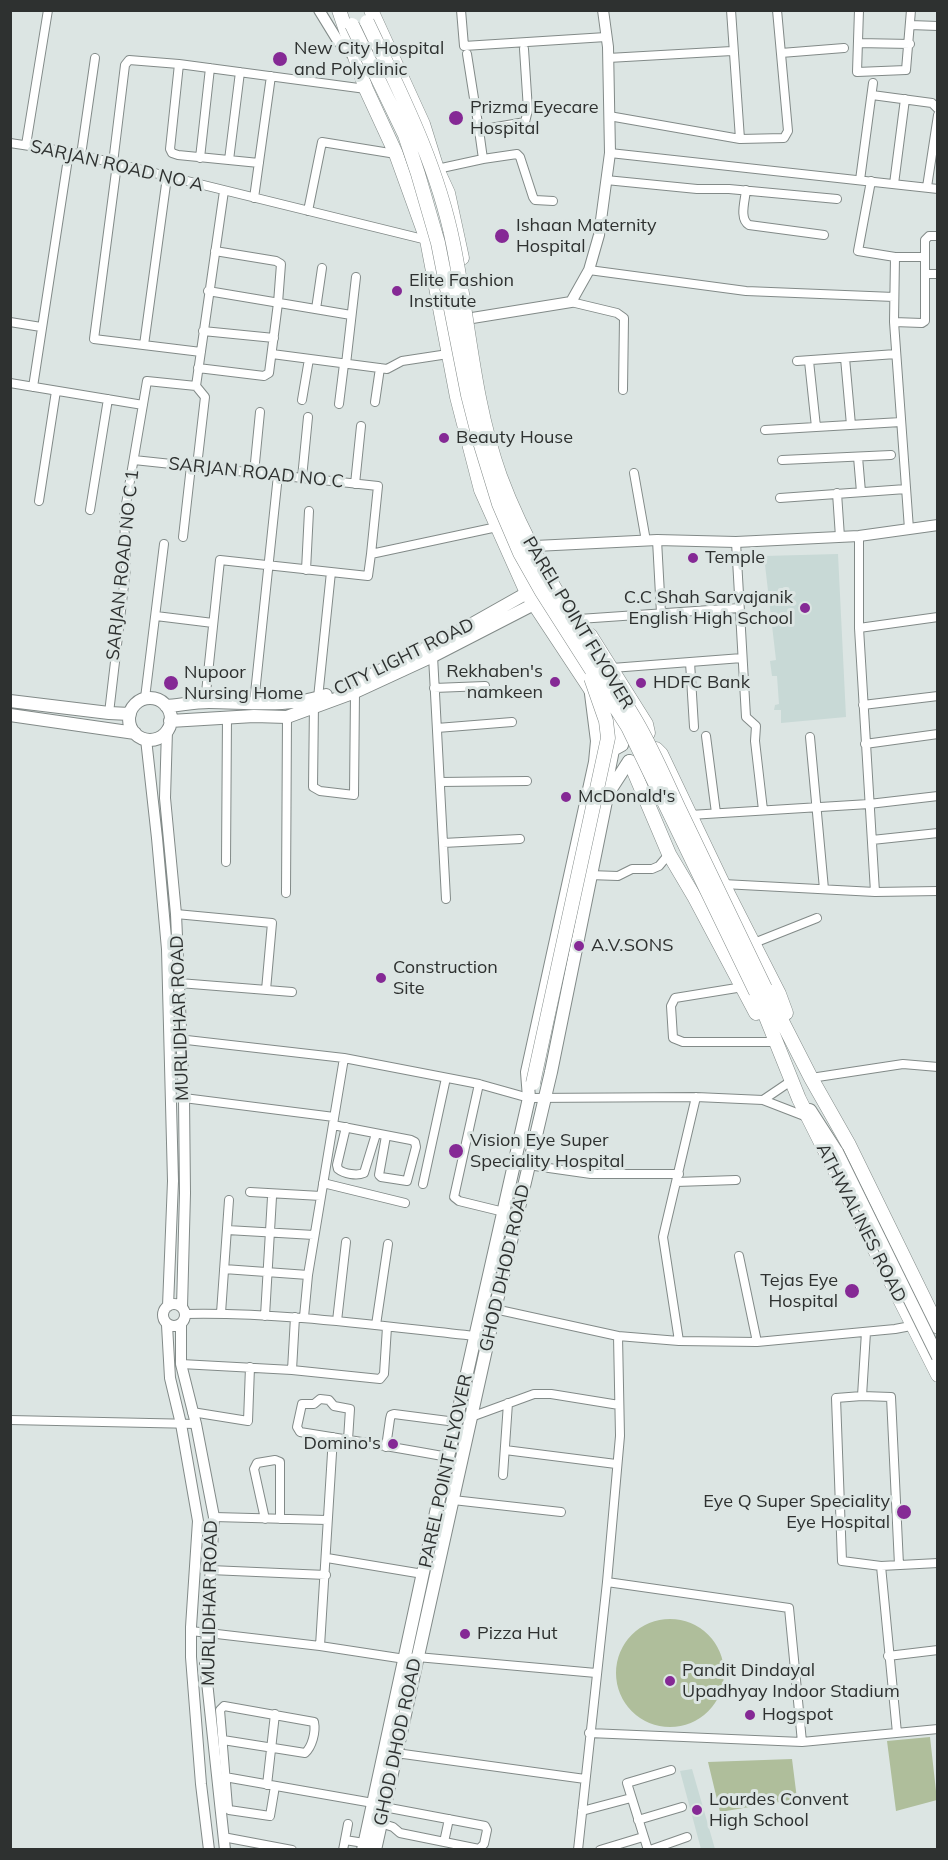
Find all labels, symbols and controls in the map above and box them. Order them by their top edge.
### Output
place label: New City Hospital and Polyclinic [294,38,444,80]
marker: New City Hospital and Polyclinic [271,50,289,68]
place label: Prizma Eyecare Hospital [470,97,598,140]
marker: Prizma Eyecare Hospital [447,109,465,127]
street label: SARJAN ROAD NO A [28,136,206,196]
place label: Ishaan Maternity Hospital [516,215,657,258]
marker: Ishaan Maternity Hospital [493,227,511,245]
place label: Elite Fashion Institute [409,270,514,312]
marker: Elite Fashion Institute [390,284,404,298]
place label: Beauty House [456,427,573,449]
marker: Beauty House [437,431,451,445]
street label: SARJAN ROAD NO C [167,453,345,493]
street label: SARJAN ROAD NO C 1 [102,469,144,661]
street label: PAREL POINT FLYOVER [518,533,638,713]
place label: Temple [705,547,765,569]
marker: Temple [686,551,700,565]
place label: C.C Shah Sarvajanik English High School [624,587,793,630]
marker: C.C Shah Sarvajanik English High School [798,601,812,615]
street label: CITY LIGHT ROAD [330,614,478,700]
place label: Rekhaben's namkeen [446,661,543,704]
place label: Nupoor Nursing Home [184,662,303,704]
place label: HDFC Bank [653,672,750,694]
marker: Nupoor Nursing Home [162,674,180,692]
marker: Rekhaben's namkeen [548,675,562,689]
marker: HDFC Bank [634,676,648,690]
place label: McDonald's [578,786,675,808]
marker: McDonald's [559,790,573,804]
street label: MURLIDHAR ROAD [166,935,194,1101]
place label: A.V.SONS [591,935,673,957]
marker: A.V.SONS [572,939,586,953]
place label: Construction Site [393,957,498,1000]
marker: Construction Site [374,971,388,985]
place label: Vision Eye Super Speciality Hospital [470,1130,625,1172]
street label: ATHWALINES ROAD [811,1140,911,1306]
marker: Vision Eye Super Speciality Hospital [447,1142,465,1160]
street label: GHOD DHOD ROAD [475,1182,535,1354]
place label: Tejas Eye Hospital [760,1270,838,1312]
marker: Tejas Eye Hospital [843,1282,861,1300]
street label: PAREL POINT FLYOVER [415,1372,477,1570]
place label: Domino's [303,1433,381,1455]
marker: Domino's [386,1437,400,1451]
place label: Eye Q Super Speciality Eye Hospital [703,1491,890,1534]
marker: Eye Q Super Speciality Eye Hospital [895,1503,913,1521]
street label: MURLIDHAR ROAD [198,1520,222,1686]
place label: Pizza Hut [477,1623,558,1645]
marker: Pizza Hut [458,1627,472,1641]
street label: GHOD DHOD ROAD [370,1656,426,1828]
place label: Pandit Dindayal Upadhyay Indoor Stadium [682,1660,900,1702]
marker: Pandit Dindayal Upadhyay Indoor Stadium [663,1674,677,1688]
place label: Hogspot [762,1704,833,1726]
marker: Hogspot [743,1708,757,1722]
place label: Lourdes Convent High School [709,1789,849,1832]
marker: Lourdes Convent High School [690,1803,704,1817]

